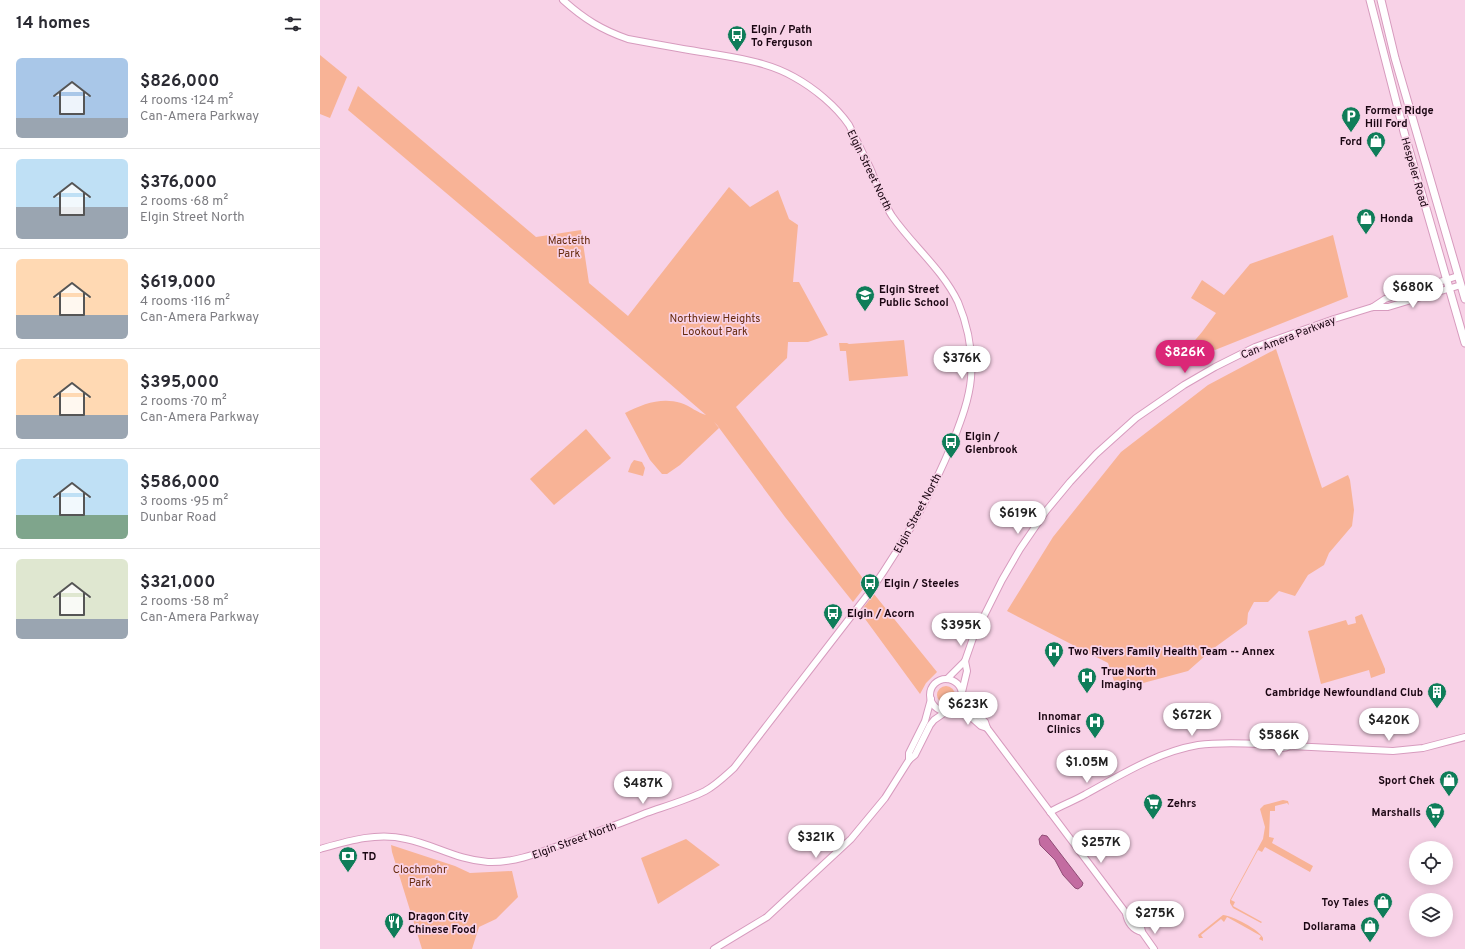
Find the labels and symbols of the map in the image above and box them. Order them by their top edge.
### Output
place label: Elgin / Path To Ferguson [751,23,812,50]
bus stop icon: Elgin / Path To Ferguson [726,24,748,52]
place label: Former Ridge Hill Ford [1365,104,1434,131]
parking icon: Former Ridge Hill Ford [1340,105,1362,133]
street label: Elgin Street North [843,128,895,213]
shop icon: Ford [1365,130,1387,158]
place label: Ford [1340,135,1362,149]
street label: Hespeler Road [1397,136,1431,209]
shop icon: Honda [1355,207,1377,235]
place label: Honda [1380,212,1413,226]
park label: Macteith Park [548,234,590,261]
pin: $680K [1385,275,1441,309]
place label: Elgin Street Public School [879,283,949,310]
school or university icon: Elgin Street Public School [854,284,876,312]
park label: Northview Heights Lookout Park [669,312,761,339]
street label: Can-Amera Parkway [1239,313,1338,363]
pin: $826K [1157,340,1213,374]
pin: $376K [934,346,990,380]
place label: Elgin / Glenbrook [965,430,1018,457]
bus stop icon: Elgin / Glenbrook [940,431,962,459]
street label: Elgin Street North [891,471,945,556]
pin: $619K [990,501,1046,535]
bus stop icon: Elgin / Steeles [859,572,881,600]
place label: Elgin / Steeles [884,577,959,591]
bus stop icon: Elgin / Acorn [822,602,844,630]
place label: Elgin / Acorn [847,607,915,621]
pin: $395K [933,613,989,647]
hospital icon: Two Rivers Family Health Team -- Annex [1043,640,1065,668]
place label: Two Rivers Family Health Team -- Annex [1068,645,1276,659]
place label: True North Imaging [1101,665,1156,692]
hospital icon: True North Imaging [1076,666,1098,694]
building icon: Cambridge Newfoundland Club [1426,681,1448,709]
place label: Cambridge Newfoundland Club [1265,686,1423,700]
pin: $623K [940,692,996,726]
pin: $672K [1164,703,1220,737]
pin: $420K [1361,708,1417,742]
place label: Innomar Clinics [1038,710,1081,737]
hospital icon: Innomar Clinics [1084,711,1106,739]
pin: $586K [1251,723,1307,757]
pin: $1.05M [1054,750,1120,784]
shop icon: Sport Chek [1438,769,1460,797]
pin: $487K [615,771,671,805]
place label: Sport Chek [1378,774,1435,788]
supermarket icon: Zehrs [1142,792,1164,820]
place label: Zehrs [1167,797,1196,811]
supermarket icon: Marshalls [1424,801,1446,829]
place label: Marshalls [1372,806,1421,820]
street label: Elgin Street North [530,819,618,863]
pin: $321K [788,825,844,859]
pin: $257K [1073,830,1129,864]
bank icon: TD [337,845,359,873]
place label: TD [362,850,377,864]
park label: Clochmohr Park [393,863,448,890]
shop icon: Toy Tales [1372,891,1394,919]
place label: Toy Tales [1322,896,1369,910]
pin: $275K [1127,901,1183,935]
place label: Dragon City Chinese Food [408,910,476,937]
restaurant icon: Dragon City Chinese Food [383,911,405,939]
shop icon: Dollarama [1359,915,1381,943]
place label: Dollarama [1303,920,1356,934]

